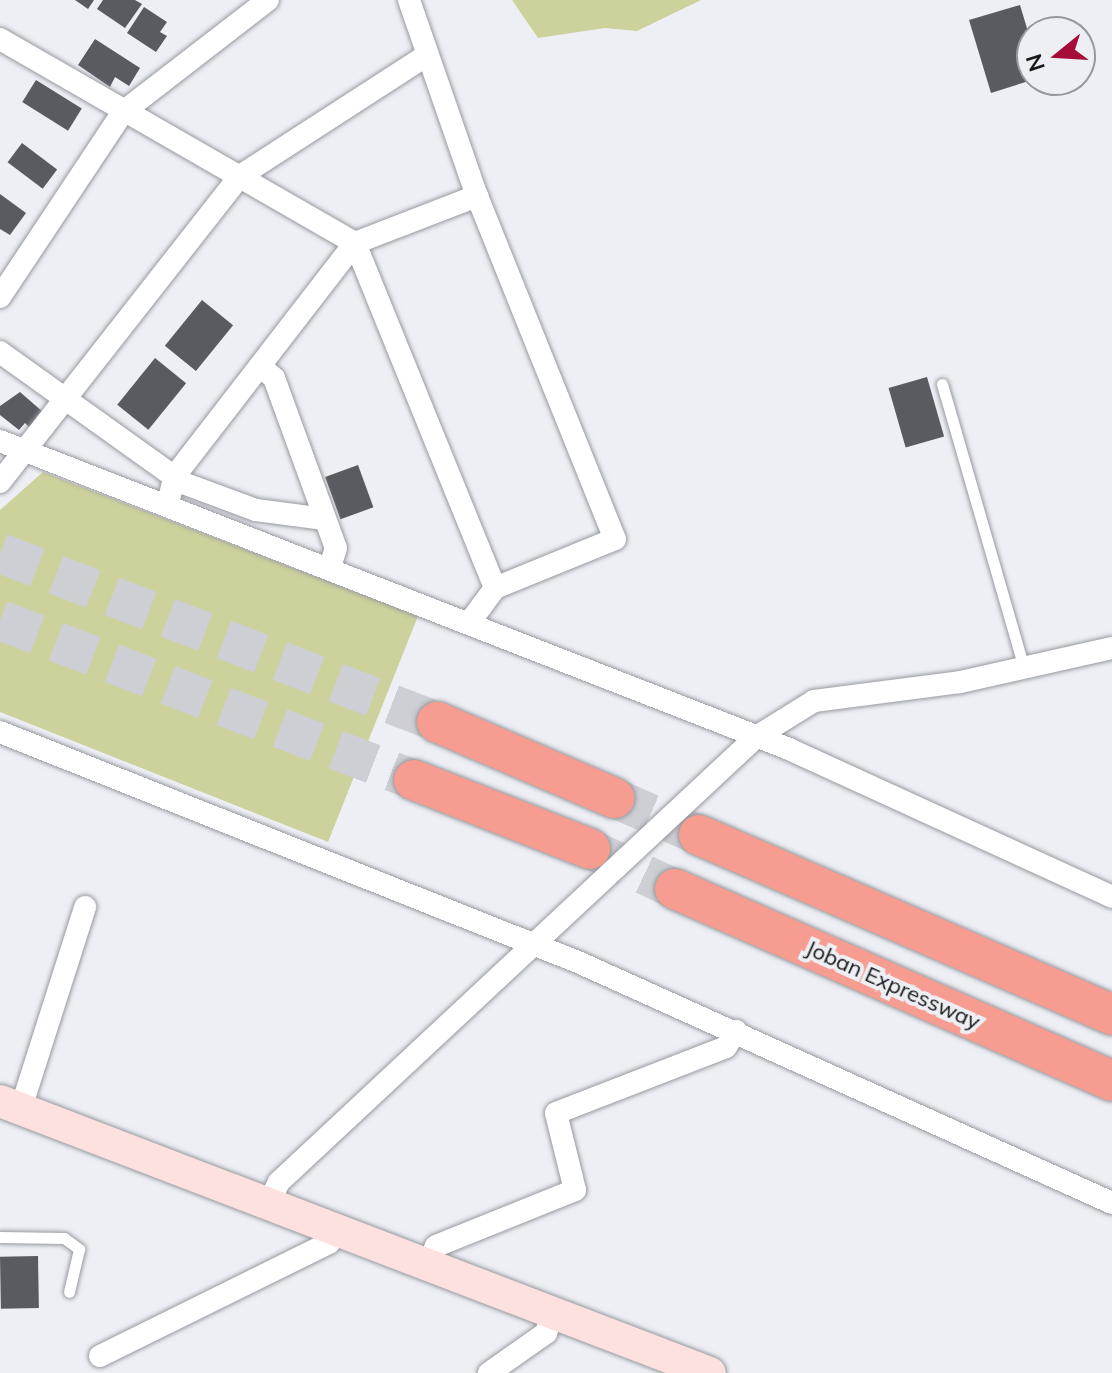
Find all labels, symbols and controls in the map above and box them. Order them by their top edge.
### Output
north arrow [1016,16,1096,96]
text: N [1019,51,1051,75]
street label: Joban Expressway [802,935,984,1035]

